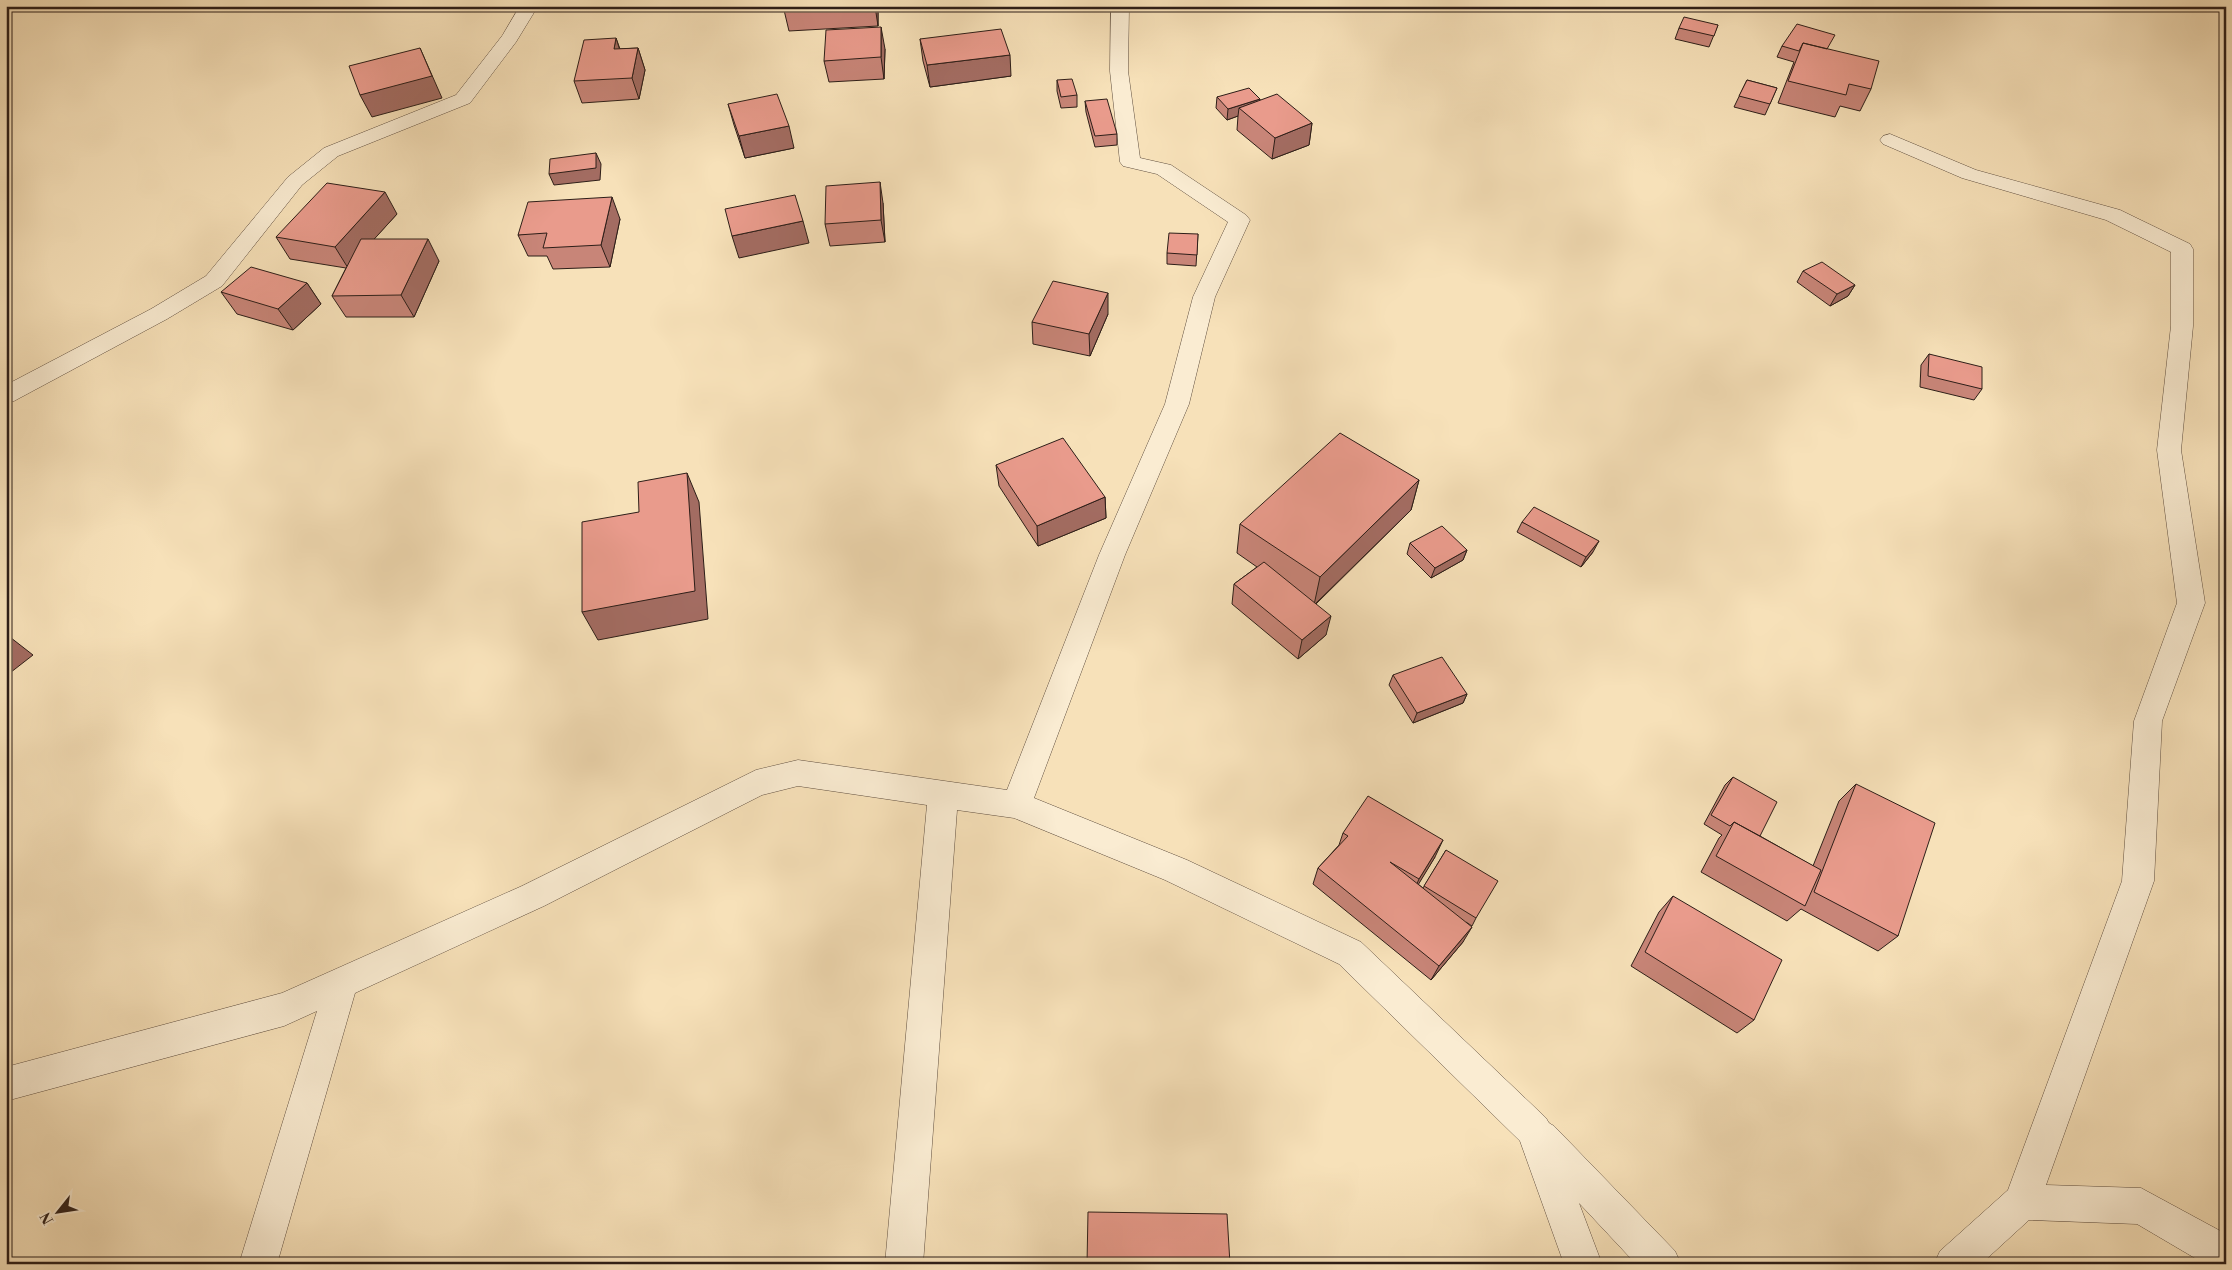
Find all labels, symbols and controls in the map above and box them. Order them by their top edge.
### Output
north arrow [32,1188,82,1238]
text: N [37,1209,58,1227]

